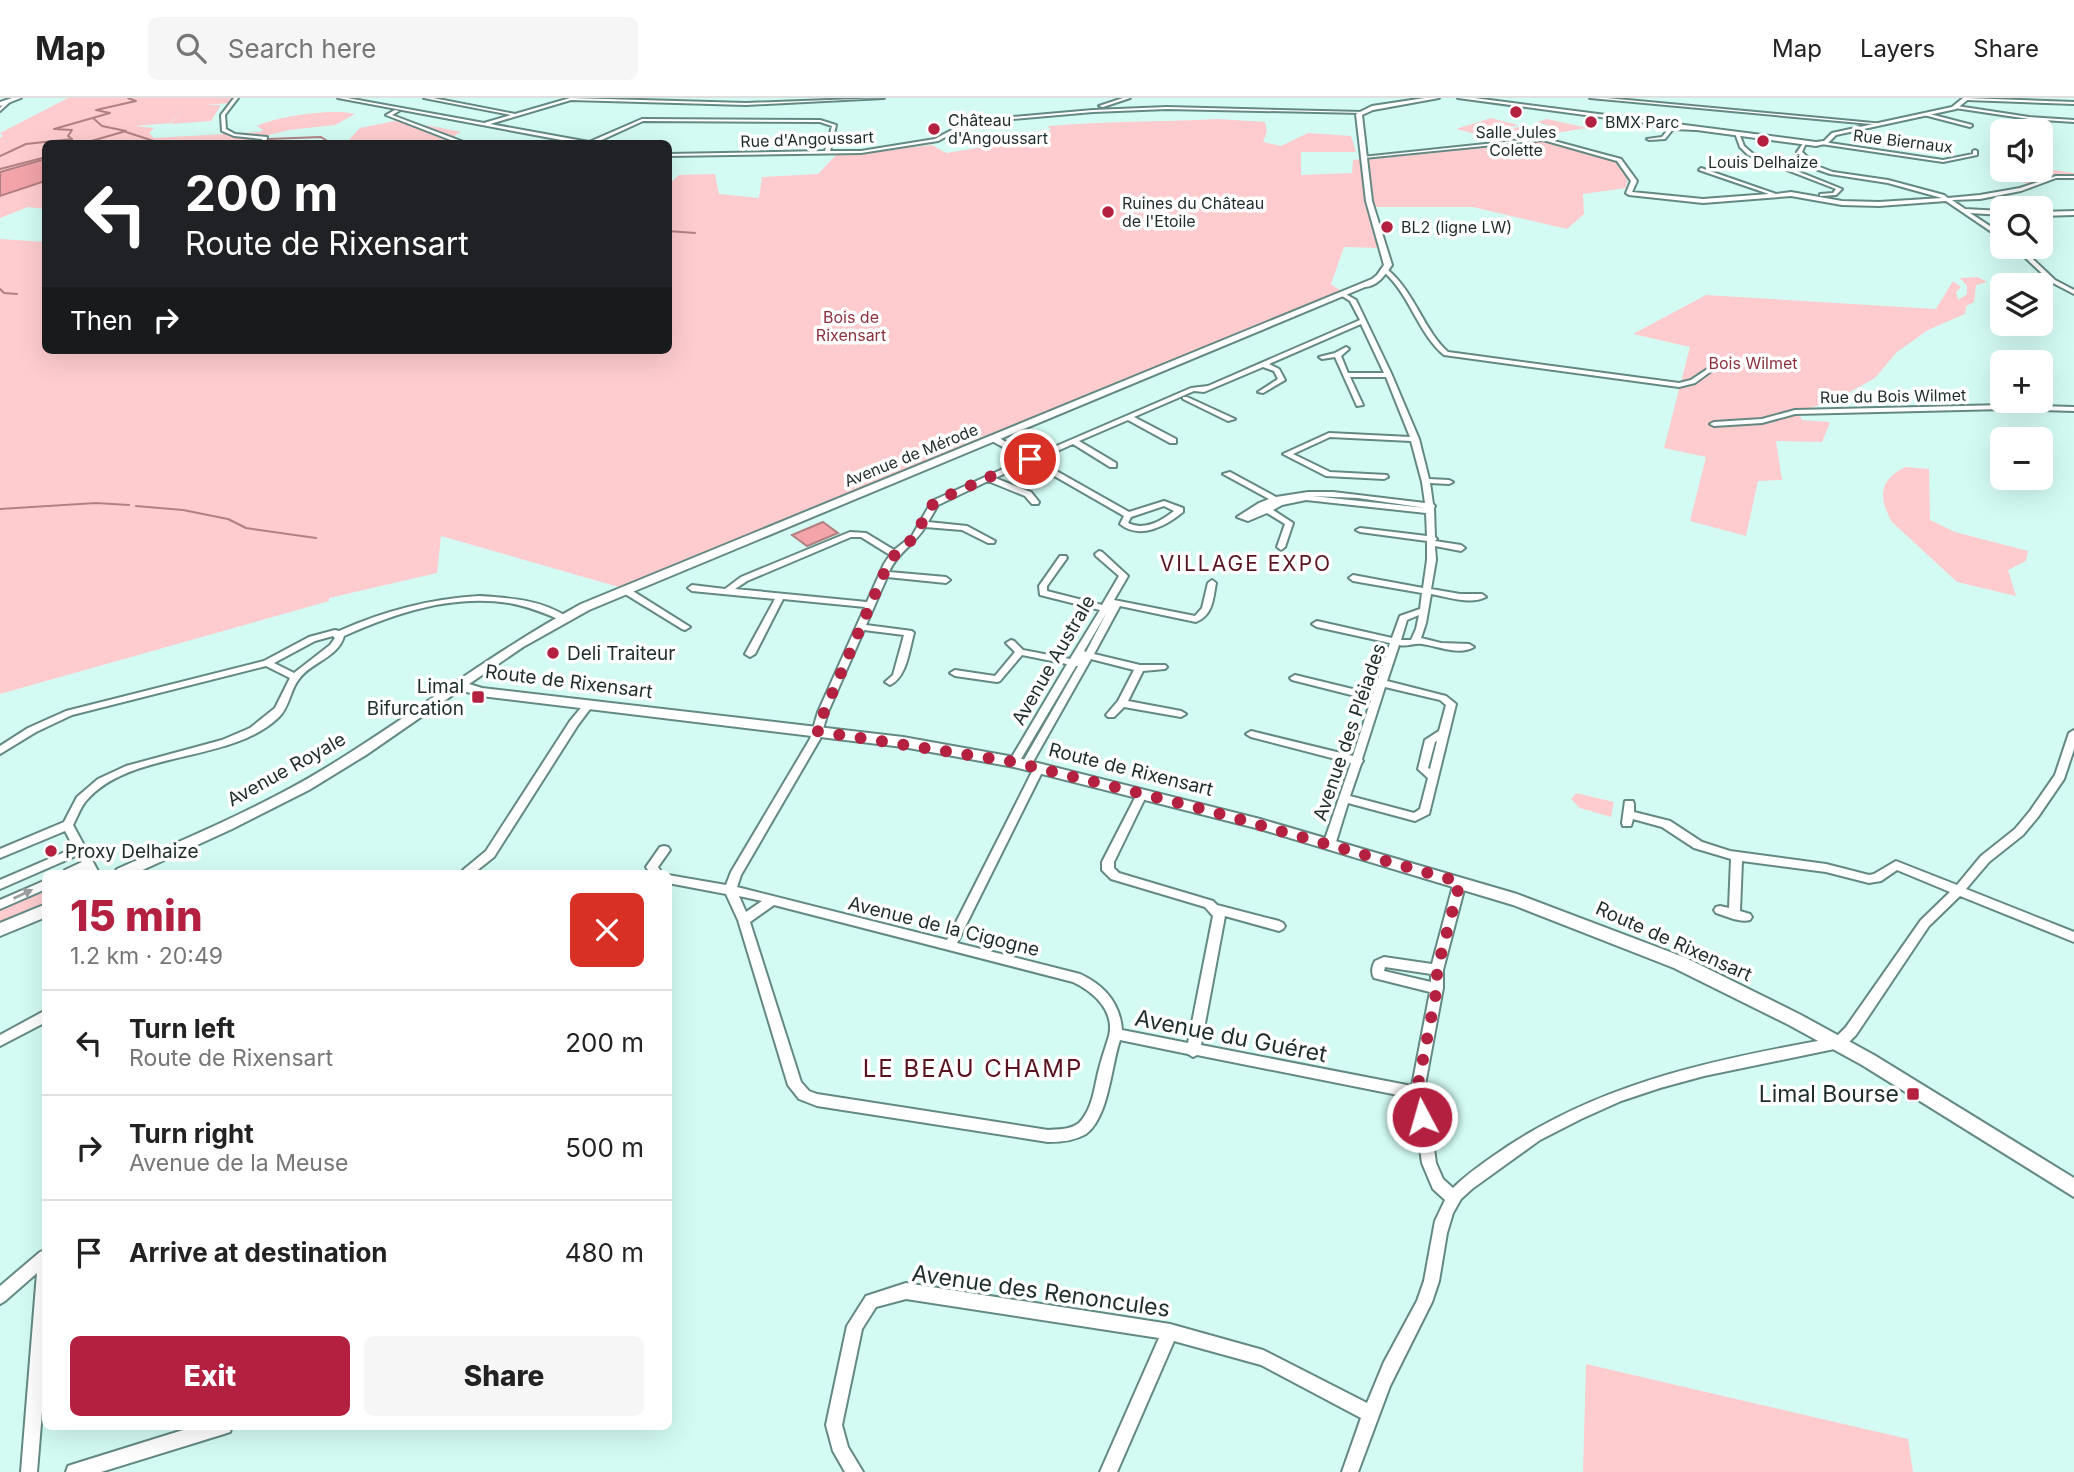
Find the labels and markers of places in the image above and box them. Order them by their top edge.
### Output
marker: Salle Jules Colette [1508,104,1524,120]
place label: Château d'Angoussart [948,110,1048,148]
place label: BMX Parc [1605,112,1679,132]
marker: BMX Parc [1583,114,1599,130]
marker: Château d'Angoussart [926,121,942,137]
place label: Salle Jules Colette [1475,122,1557,160]
marker: Louis Delhaize [1755,133,1771,149]
place label: Louis Delhaize [1708,152,1818,172]
place label: Ruines du Château de l'Etoile [1122,193,1264,231]
marker: Ruines du Château de l'Etoile [1100,204,1116,220]
place label: BL2 (ligne LW) [1401,217,1512,237]
marker: BL2 (ligne LW) [1379,219,1395,235]
pin [1000,429,1060,489]
place label: Deli Traiteur [567,642,675,665]
marker: Deli Traiteur [545,645,561,661]
place label: Limal Bifurcation [367,675,464,720]
marker: Limal Bifurcation [470,689,486,705]
place label: Proxy Delhaize [65,840,199,863]
marker: Proxy Delhaize [43,843,59,859]
place label: Limal Bourse [1759,1080,1899,1108]
marker: Limal Bourse [1905,1086,1921,1102]

